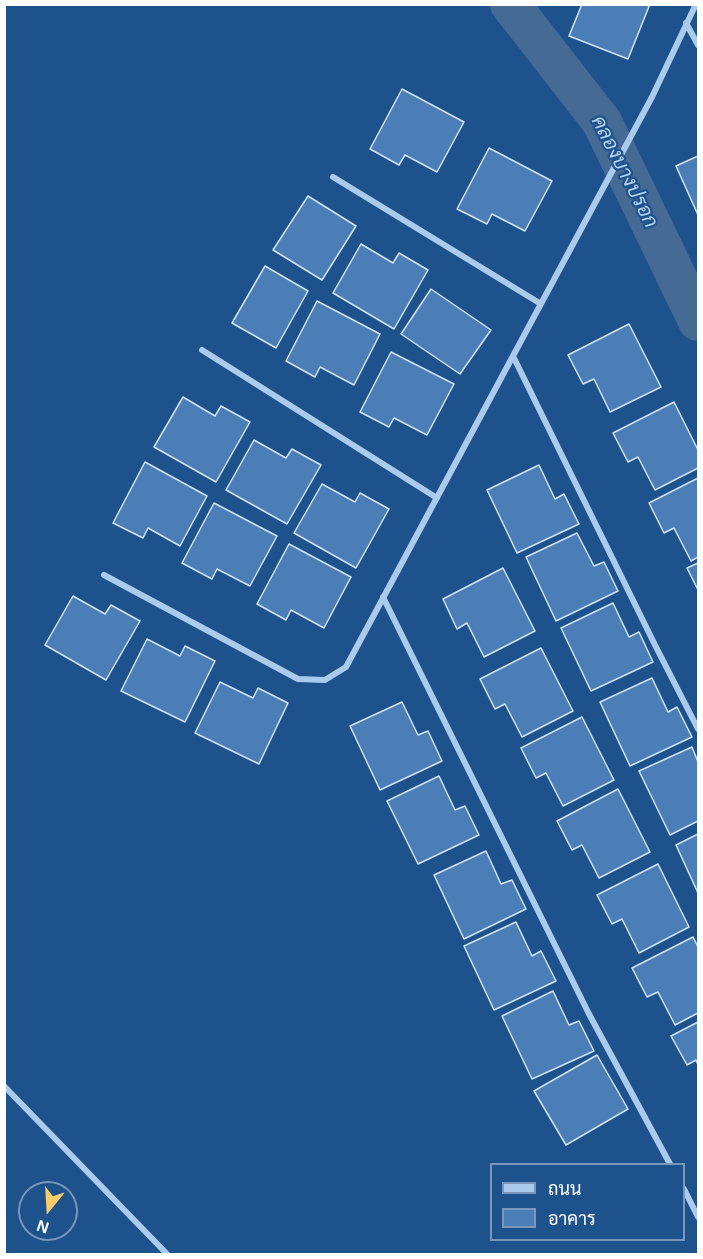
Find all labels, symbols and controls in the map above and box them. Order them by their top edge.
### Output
water label: คลองบางปรอก [586,112,662,232]
legend [490,1163,685,1241]
text: ถนน [548,1179,581,1199]
north arrow [18,1181,78,1241]
text: อาคาร [548,1209,596,1229]
text: N [35,1217,51,1237]

